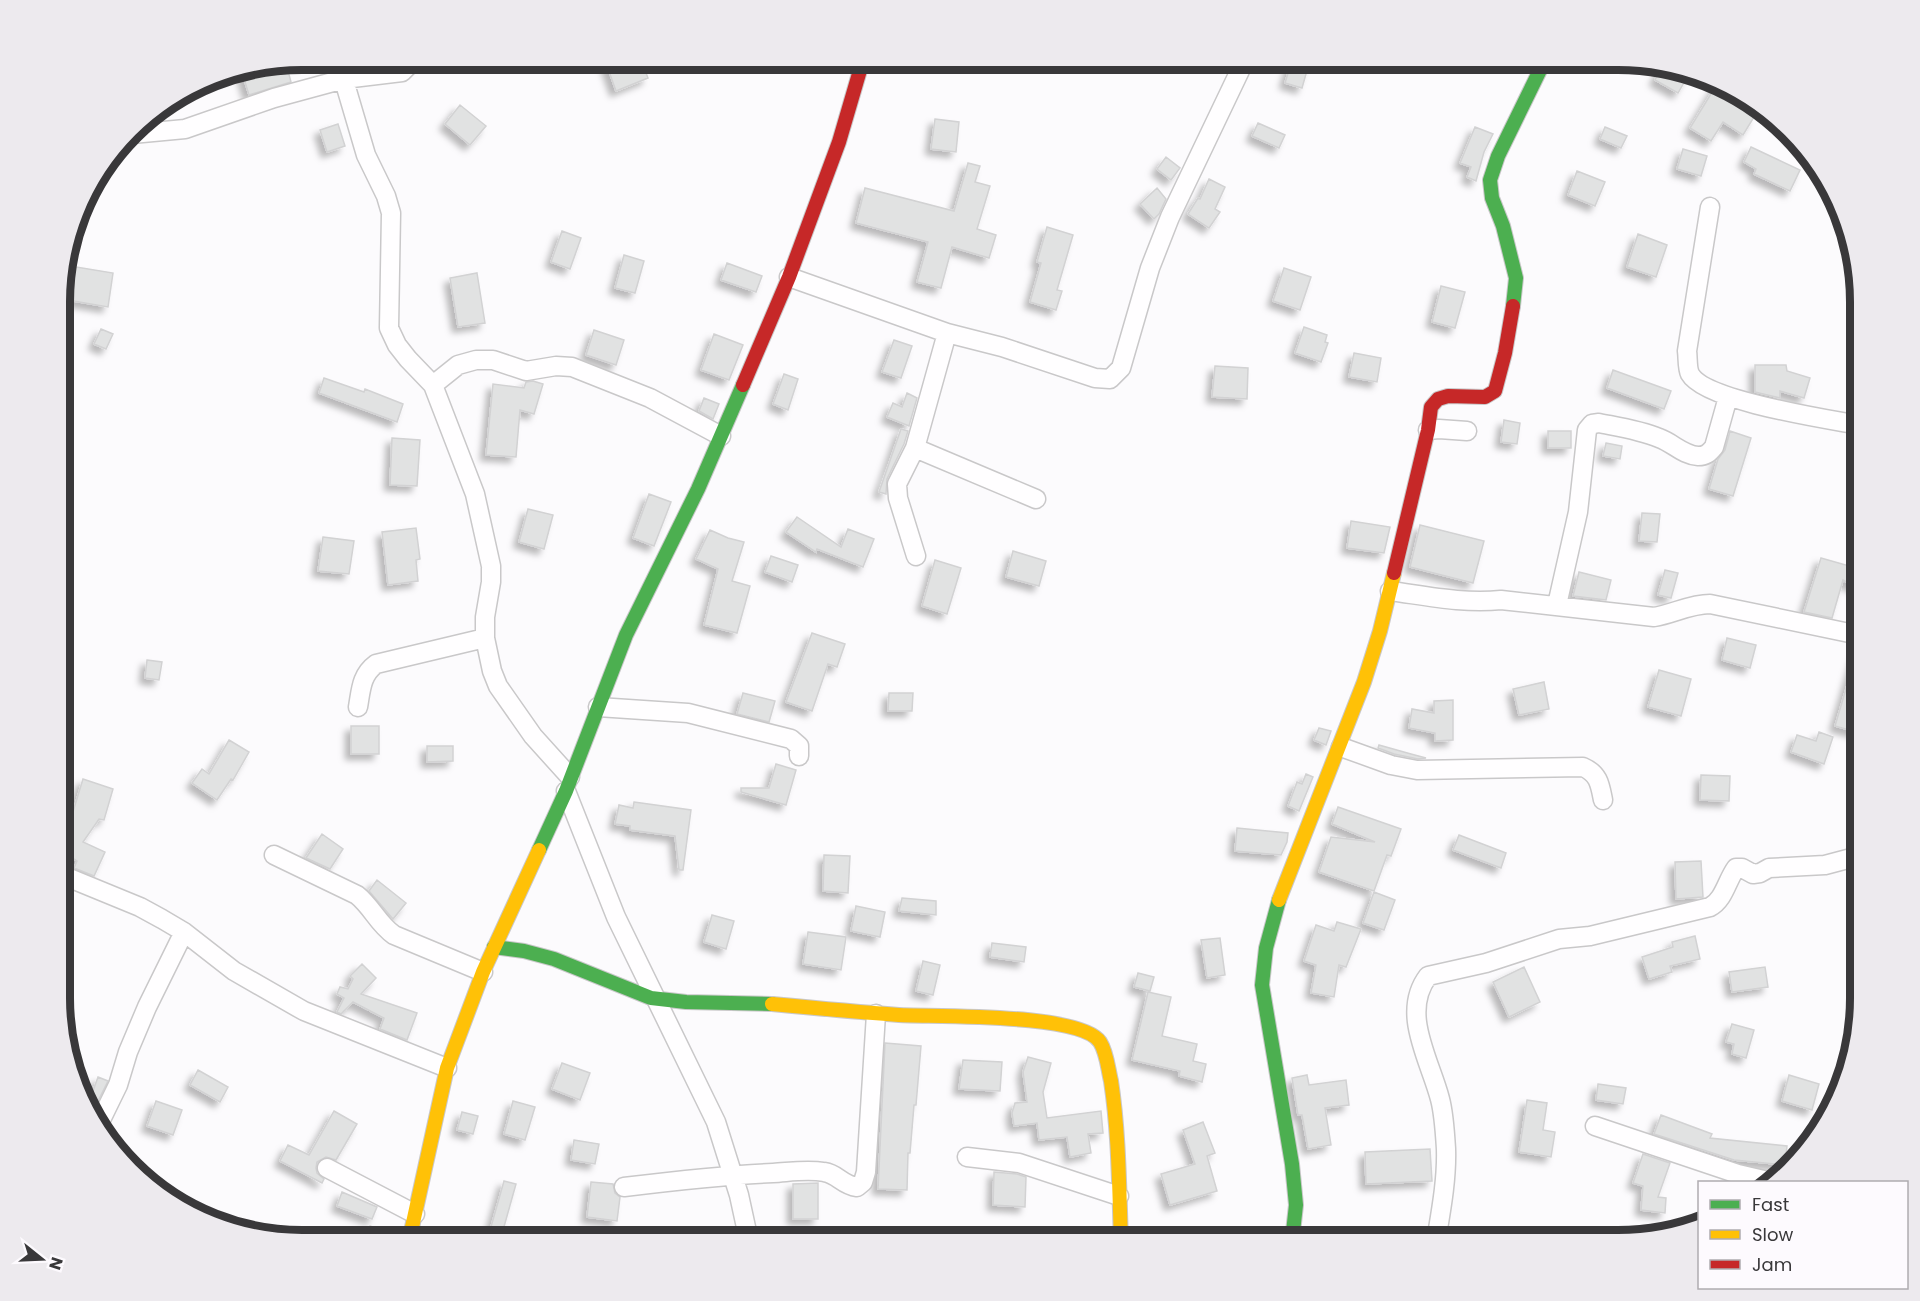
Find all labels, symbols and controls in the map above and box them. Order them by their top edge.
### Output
legend [1698,1181,1908,1289]
text: Fast [1752,1192,1789,1217]
text: Slow [1752,1222,1794,1247]
north arrow [12,1229,72,1289]
text: Jam [1752,1252,1792,1277]
text: N [43,1254,69,1273]

